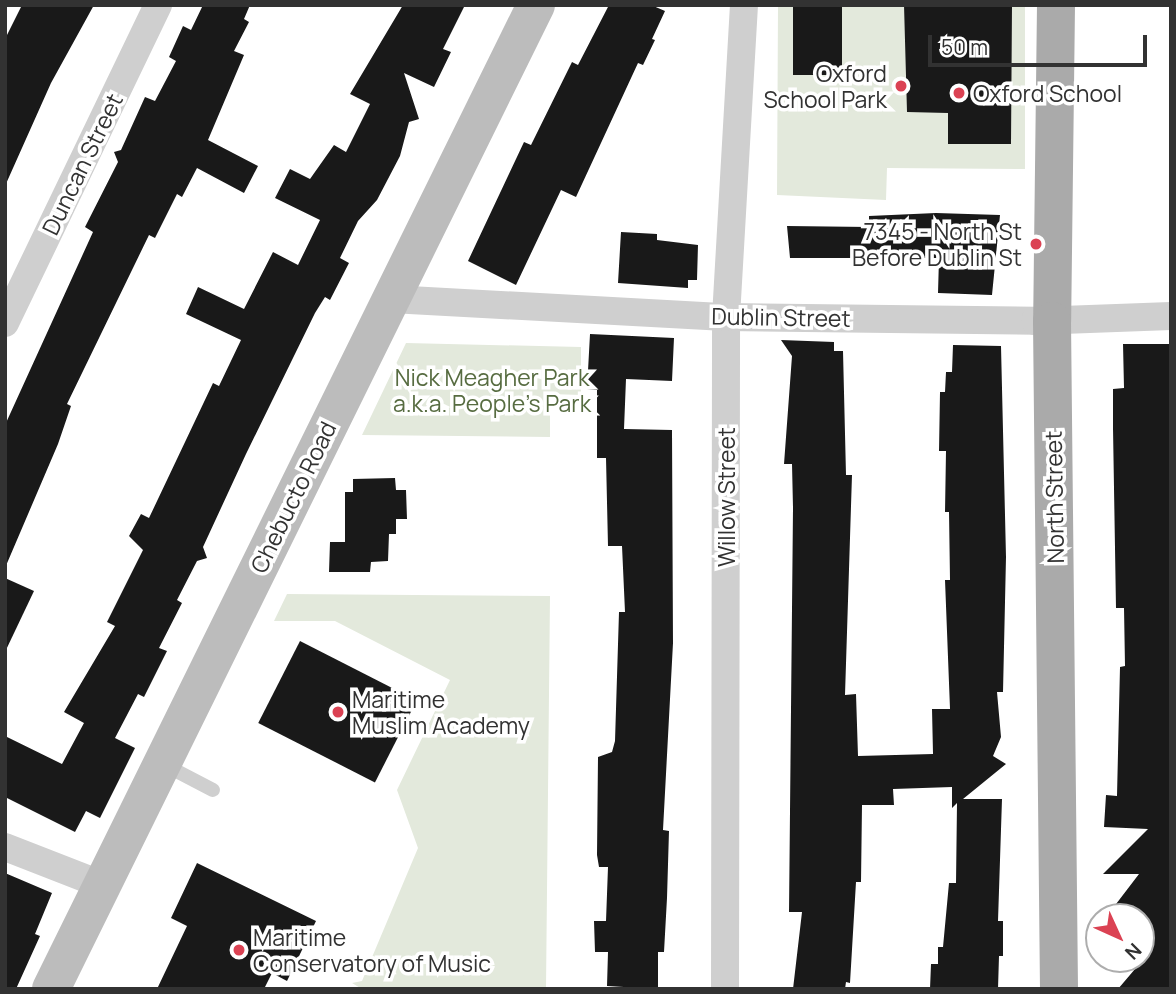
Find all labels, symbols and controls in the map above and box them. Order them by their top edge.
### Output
scale bar [931,21,1150,65]
text: 50 m [941,33,988,61]
place label: Oxford School Park [763,59,887,113]
marker: Oxford School Park [893,78,909,94]
place label: Oxford School [973,79,1122,107]
marker: Oxford School [951,85,967,101]
street label: Duncan Street [36,89,128,239]
place label: 7345 - North St Before Dublin St [852,217,1022,271]
marker: 7345 - North St Before Dublin St [1028,236,1044,252]
street label: Dublin Street [711,302,851,332]
park label: Nick Meagher Park a.k.a. People's Park [393,363,591,417]
street label: Chebucto Road [244,417,342,577]
street label: Willow Street [712,427,740,567]
street label: North Street [1039,430,1069,564]
place label: Maritime Muslim Academy [352,685,530,739]
marker: Maritime Muslim Academy [330,704,346,720]
north arrow [1085,903,1155,973]
place label: Maritime Conservatory of Music [253,923,491,977]
text: N [1119,937,1147,965]
marker: Maritime Conservatory of Music [231,942,247,958]

